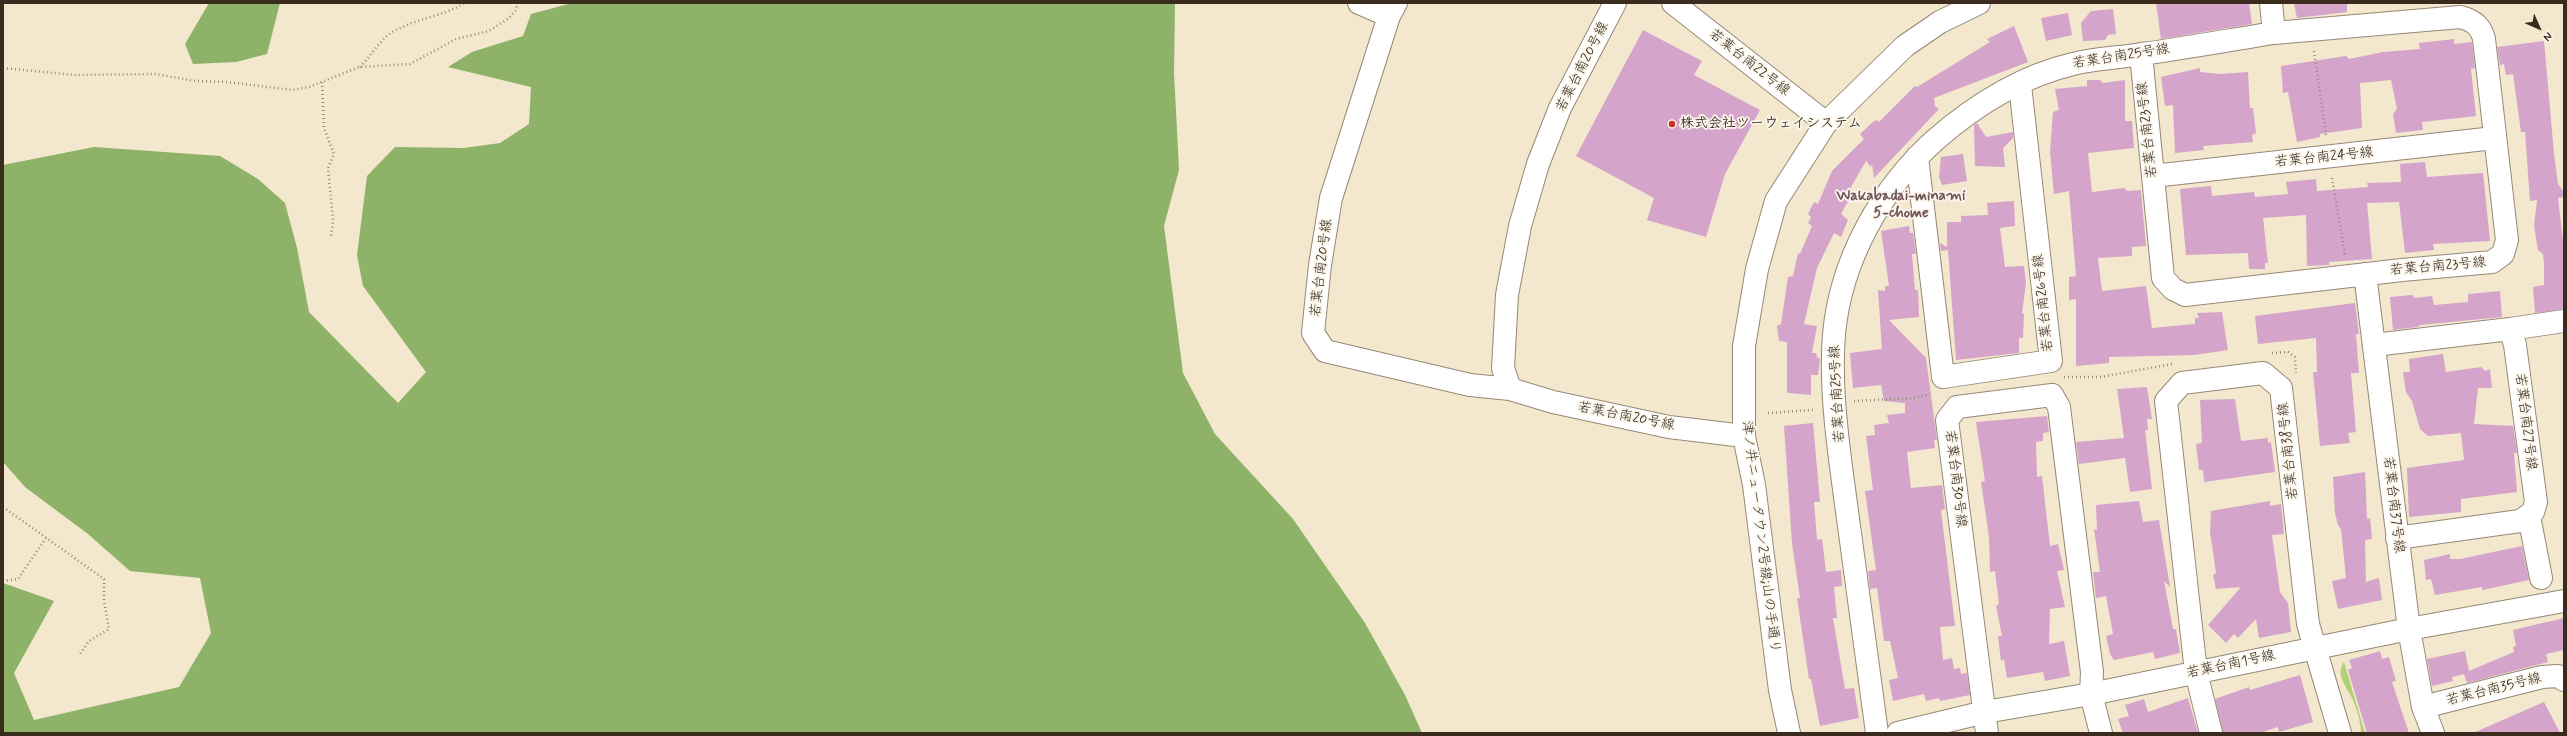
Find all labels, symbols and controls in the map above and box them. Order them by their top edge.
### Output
north arrow [2519,8,2559,48]
street label: 若葉台南20号線 [1553,19,1613,115]
street label: 若葉台南22号線 [1705,26,1793,100]
text: N [2540,29,2555,44]
street label: 若葉台南25号線 [2071,41,2171,73]
street label: 若葉台南23号線 [2135,81,2161,179]
place label: 株式会社ツーウェイシステム [1680,116,1862,132]
marker: 株式会社ツーウェイシステム [1667,119,1677,129]
street label: 若葉台南24号線 [2274,144,2374,172]
district label: Wakabadai-minami 5-chome [1837,188,1965,223]
street label: 若葉台南20号線 [1308,218,1336,318]
street label: 若葉台南26号線 [2030,253,2058,353]
street label: 若葉台南23号線 [2389,254,2487,280]
street label: 若葉台南25号線 [1827,344,1849,444]
street label: 若葉台南27号線 [2511,372,2539,472]
street label: 若葉台南20号線 [1576,399,1676,435]
street label: 若葉台南38号線 [2276,401,2302,501]
street label: 津ノ井ニュータウン2号線;山の手通り [1737,420,1783,654]
street label: 若葉台南30号線 [1941,429,1969,529]
street label: 若葉台南37号線 [2379,456,2407,554]
street label: 若葉台南1号線 [2185,647,2277,683]
street label: 若葉台南35号線 [2445,670,2543,710]

